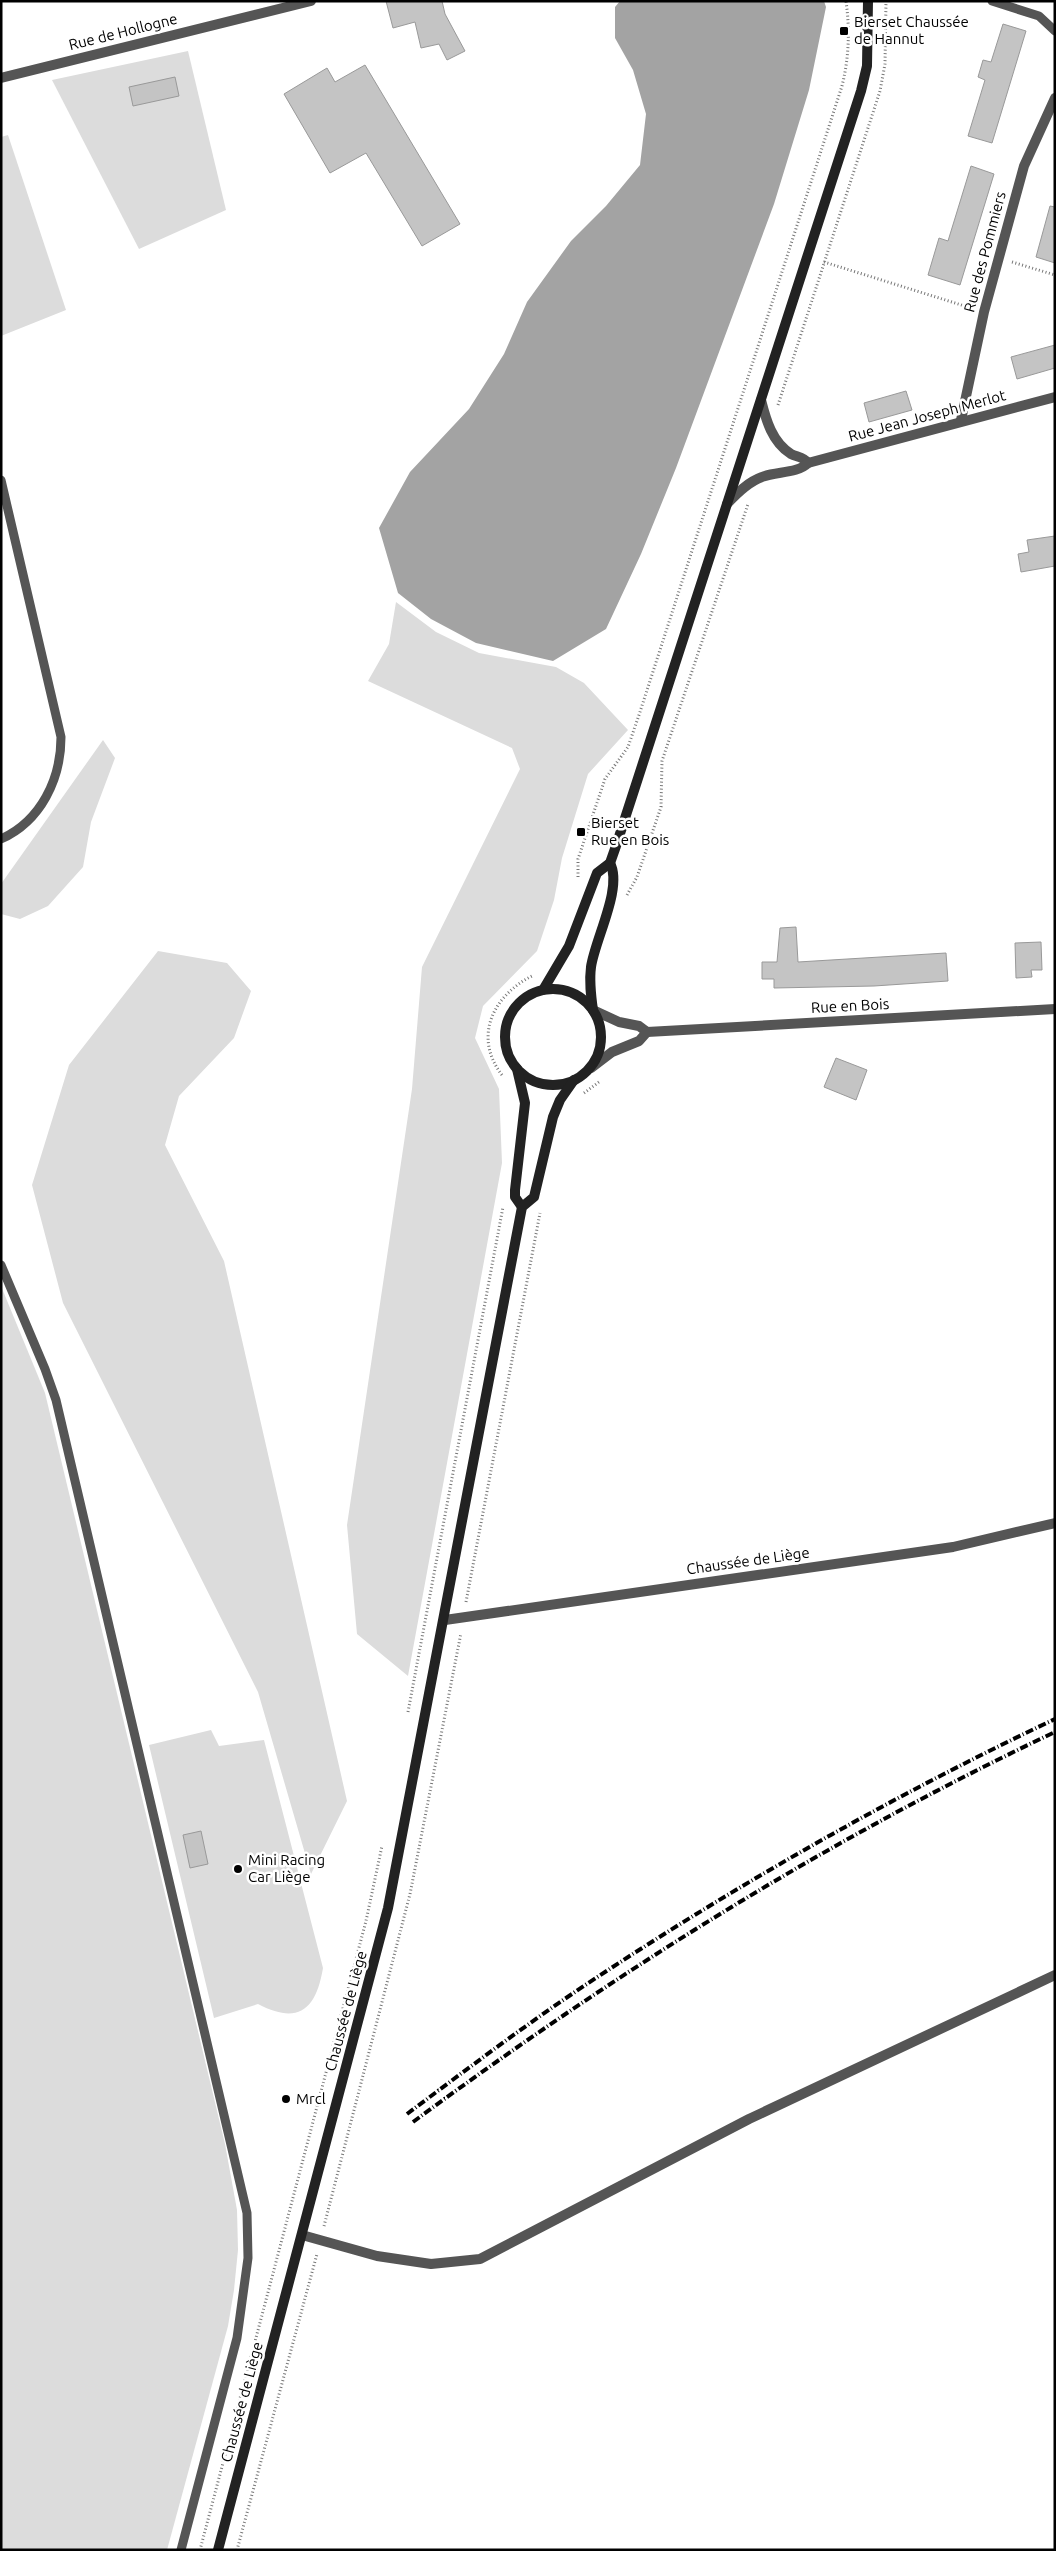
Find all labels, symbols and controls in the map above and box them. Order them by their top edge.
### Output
street label: Rue de Hollogne [67,10,179,53]
place label: Bierset Chaussée de Hannut [854,13,969,47]
marker: Bierset Chaussée de Hannut [838,25,850,37]
street label: Rue des Pommiers [960,190,1009,314]
street label: Rue Jean Joseph Merlot [846,386,1008,445]
place label: Bierset Rue en Bois [591,814,669,848]
marker: Bierset Rue en Bois [575,826,587,838]
street label: Rue en Bois [810,995,890,1016]
street label: Chaussée de Liège [685,1543,811,1578]
place label: Mini Racing Car Liège [248,1851,325,1885]
marker: Mini Racing Car Liège [232,1863,244,1875]
street label: Chaussée de Liège [321,1949,370,2073]
place label: Mrcl [296,2090,326,2107]
marker: Mrcl [280,2093,292,2105]
street label: Chaussée de Liège [217,2340,266,2464]

